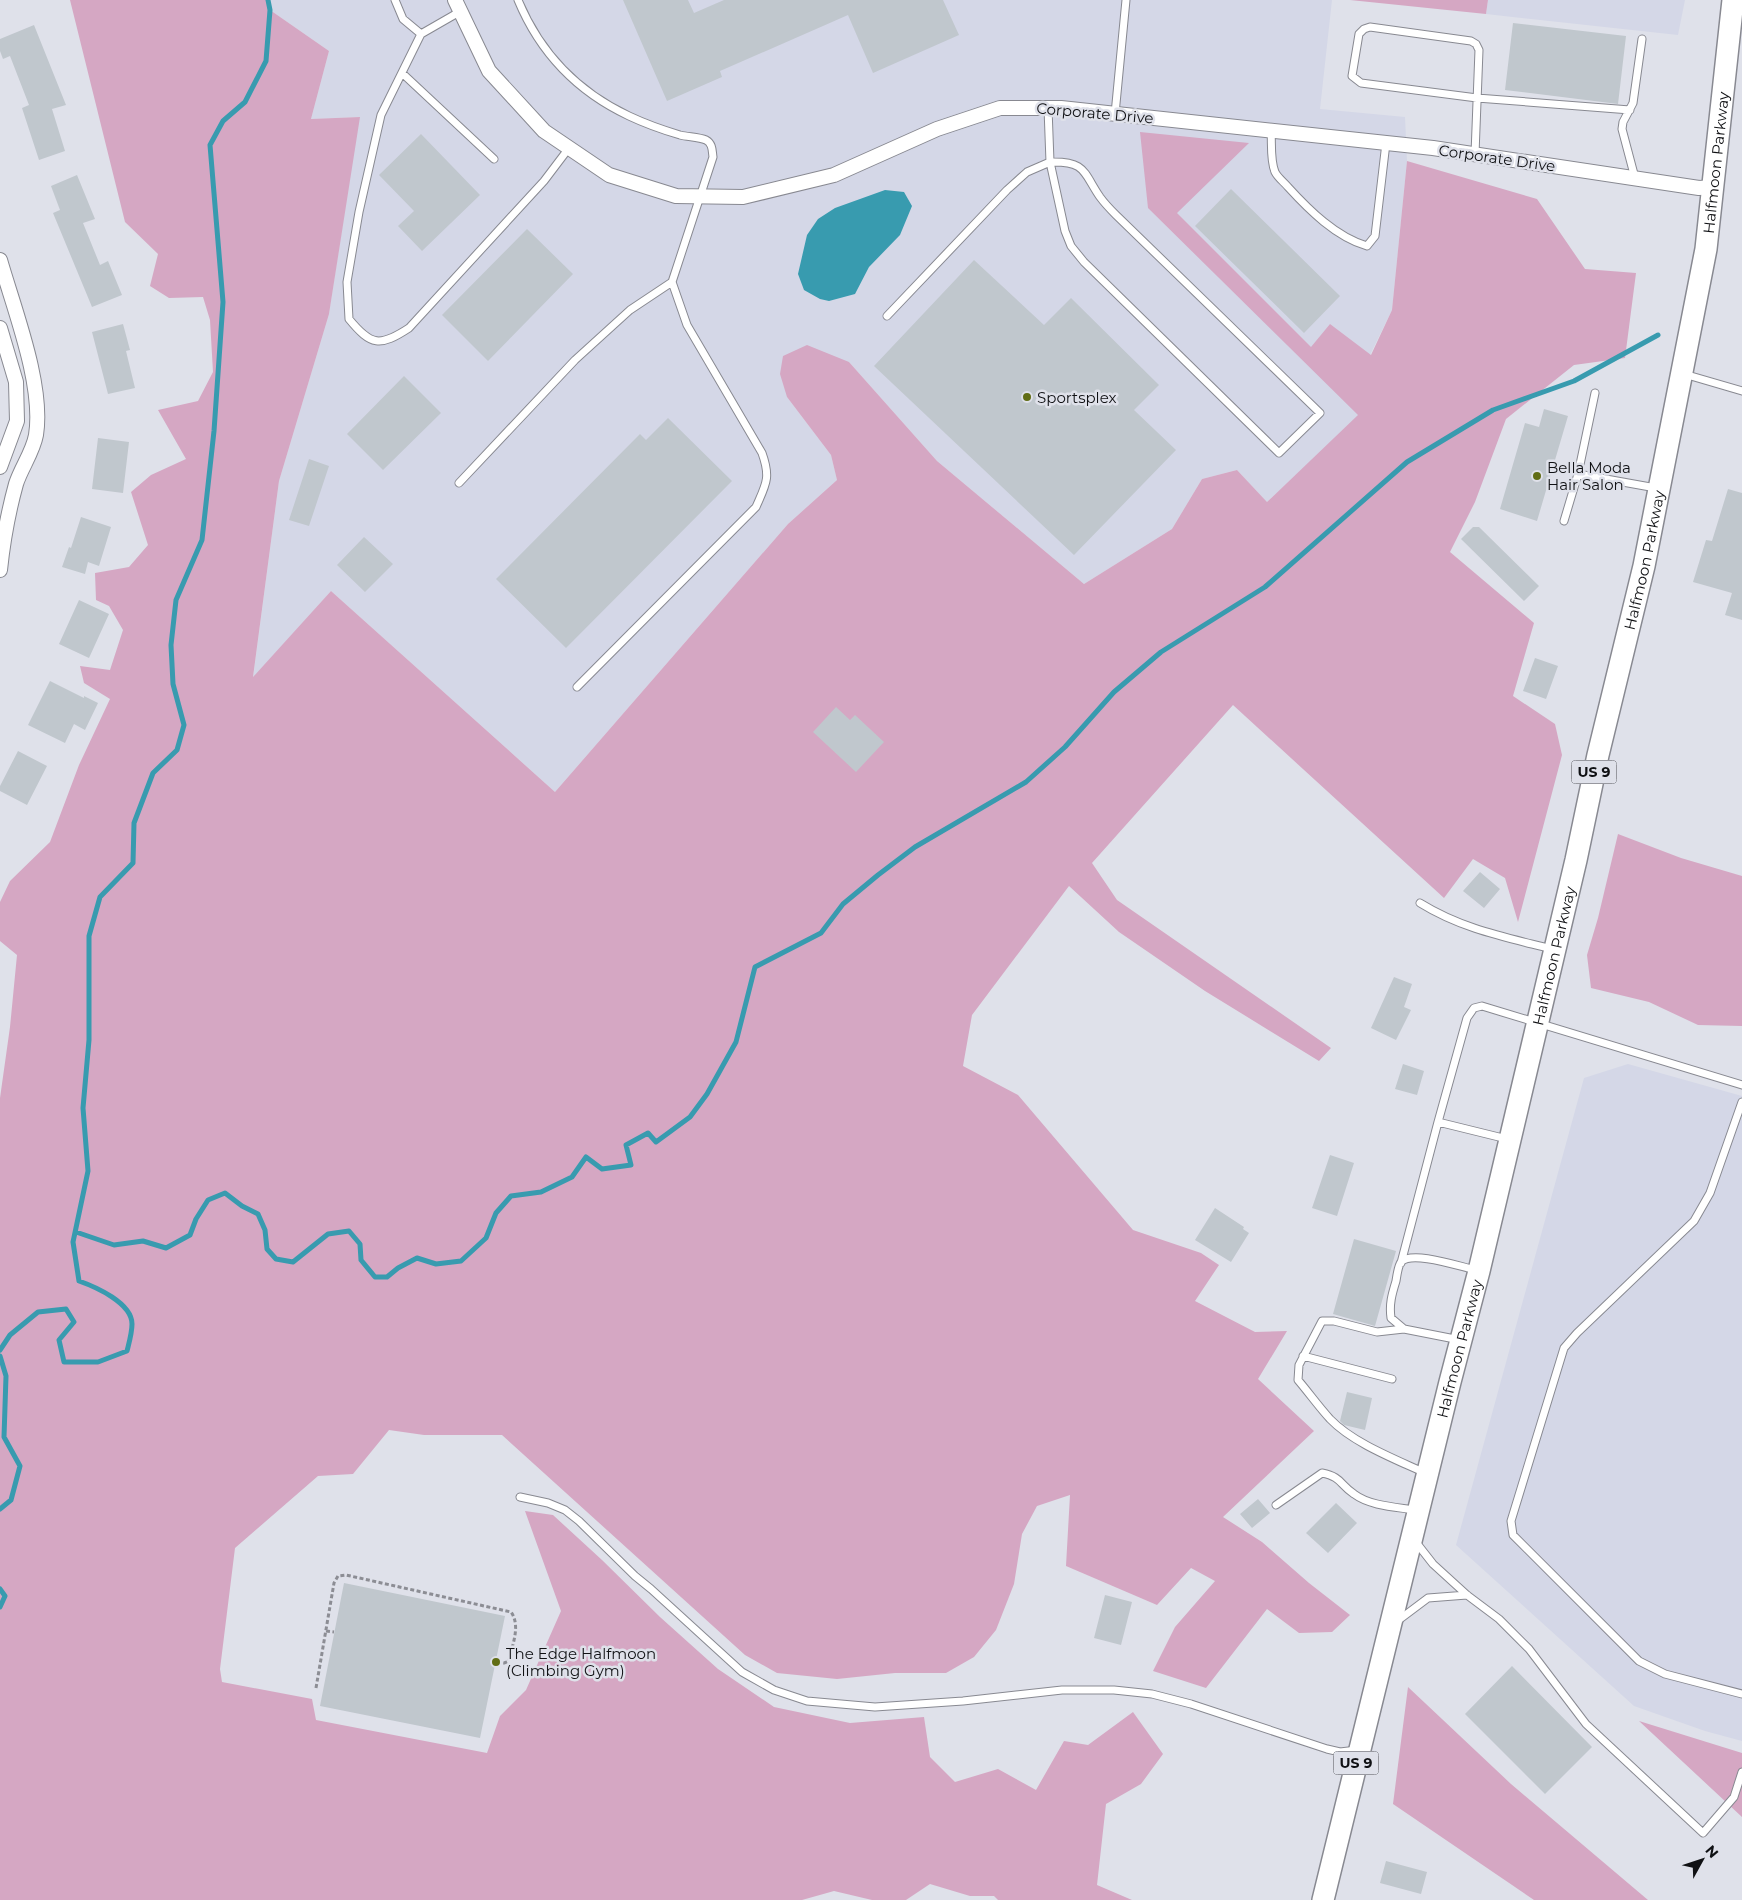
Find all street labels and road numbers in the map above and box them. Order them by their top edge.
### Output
street label: Halfmoon Parkway [1698,90,1733,235]
street label: Corporate Drive [1036,98,1154,128]
street label: Corporate Drive [1437,140,1557,176]
street label: Halfmoon Parkway [1619,488,1668,632]
road number: US 9 [1572,760,1616,784]
street label: Halfmoon Parkway [1528,883,1579,1027]
street label: Halfmoon Parkway [1432,1276,1486,1420]
road number: US 9 [1334,1752,1378,1775]

